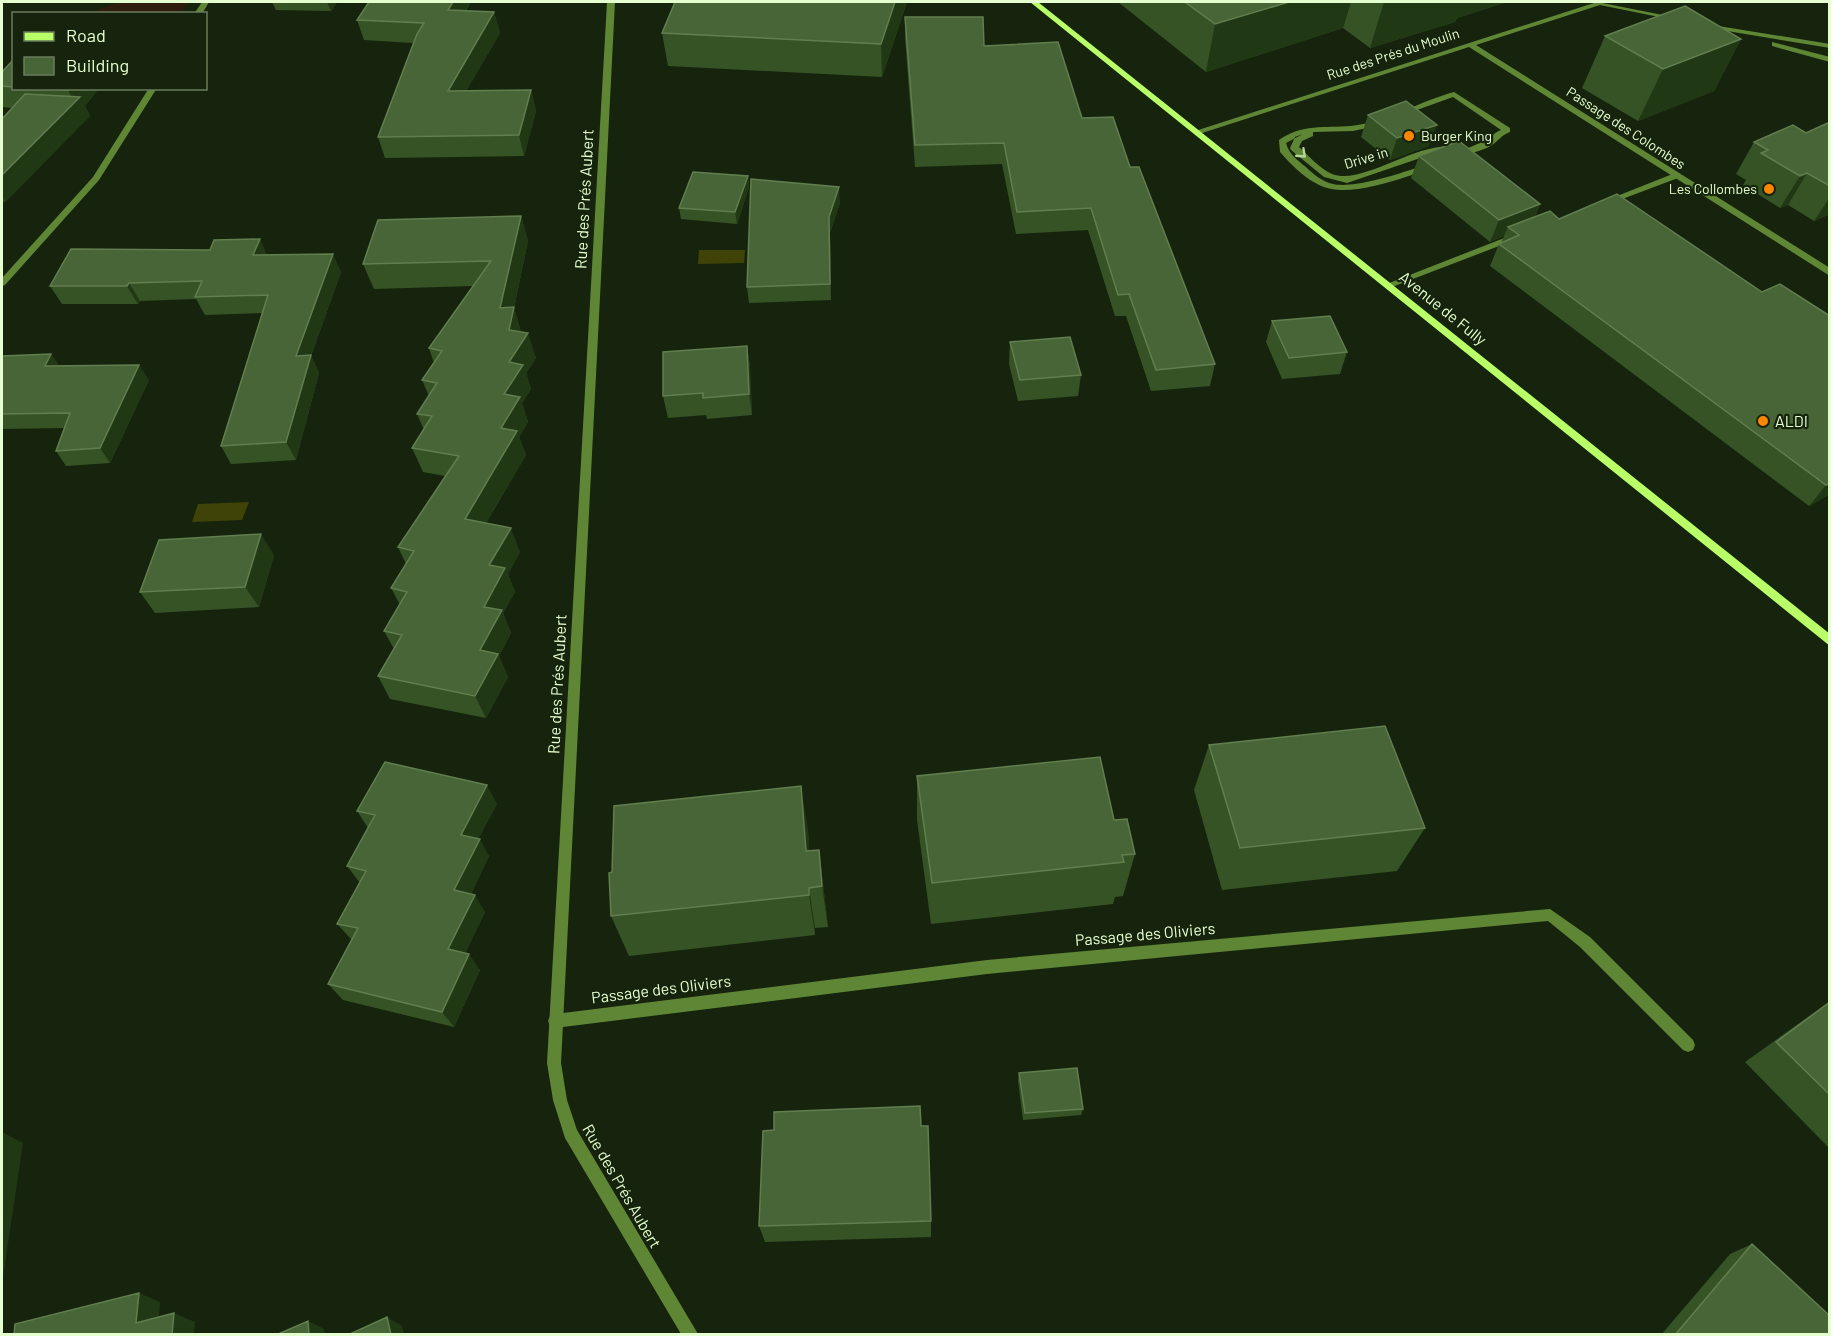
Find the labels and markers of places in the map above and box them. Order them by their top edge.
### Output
place label: Burger King [1421,127,1492,144]
marker: Burger King [1402,129,1416,143]
place label: Les Collombes [1669,180,1757,197]
marker: Les Collombes [1762,182,1776,196]
place label: ALDI [1775,411,1808,430]
marker: ALDI [1756,414,1770,428]

